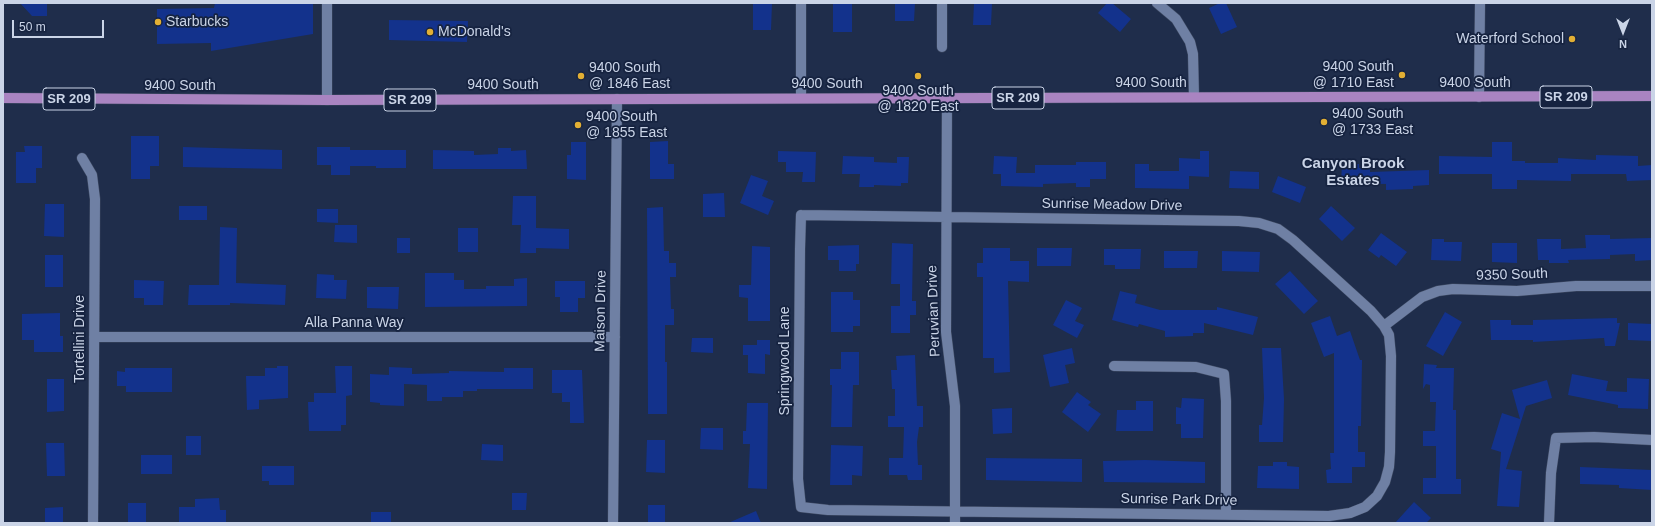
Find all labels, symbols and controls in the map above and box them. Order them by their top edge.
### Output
scale bar [14,12,106,38]
north arrow [1603,12,1643,52]
place label: Starbucks [166,14,228,30]
marker: Starbucks [153,17,163,27]
text: 50 m [19,20,46,34]
place label: McDonald's [438,24,511,40]
marker: McDonald's [425,27,435,37]
place label: Waterford School [1456,31,1564,47]
marker: Waterford School [1567,34,1577,44]
text: N [1619,38,1627,50]
place label: 9400 South @ 1710 East [1313,59,1394,92]
place label: 9400 South @ 1846 East [589,60,670,92]
marker: 9400 South @ 1710 East [1397,70,1407,80]
marker: 9400 South @ 1846 East [576,71,586,81]
marker: 9400 South @ 1820 East [913,71,923,81]
street label: 9400 South [1115,75,1187,91]
street label: 9400 South [1439,75,1511,91]
street label: 9400 South [791,76,863,92]
street label: 9400 South [467,77,539,93]
street label: 9400 South [144,78,216,94]
place label: 9400 South @ 1820 East [877,83,959,116]
road number: SR 209 [1540,86,1592,108]
road number: SR 209 [992,87,1044,109]
road number: SR 209 [43,88,95,110]
road number: SR 209 [384,89,436,111]
place label: 9400 South @ 1733 East [1332,106,1413,138]
place label: 9400 South @ 1855 East [586,109,667,142]
marker: 9400 South @ 1733 East [1319,117,1329,127]
marker: 9400 South @ 1855 East [573,120,583,130]
district label: Canyon Brook Estates [1302,155,1404,190]
street label: Sunrise Meadow Drive [1041,195,1183,215]
street label: Peruvian Drive [924,265,944,357]
street label: 9350 South [1476,265,1548,285]
street label: Maison Drive [592,270,610,352]
street label: Tortellini Drive [72,295,88,383]
street label: Springwood Lane [777,307,793,415]
street label: Alla Panna Way [304,315,404,331]
street label: Sunrise Park Drive [1121,491,1237,509]

